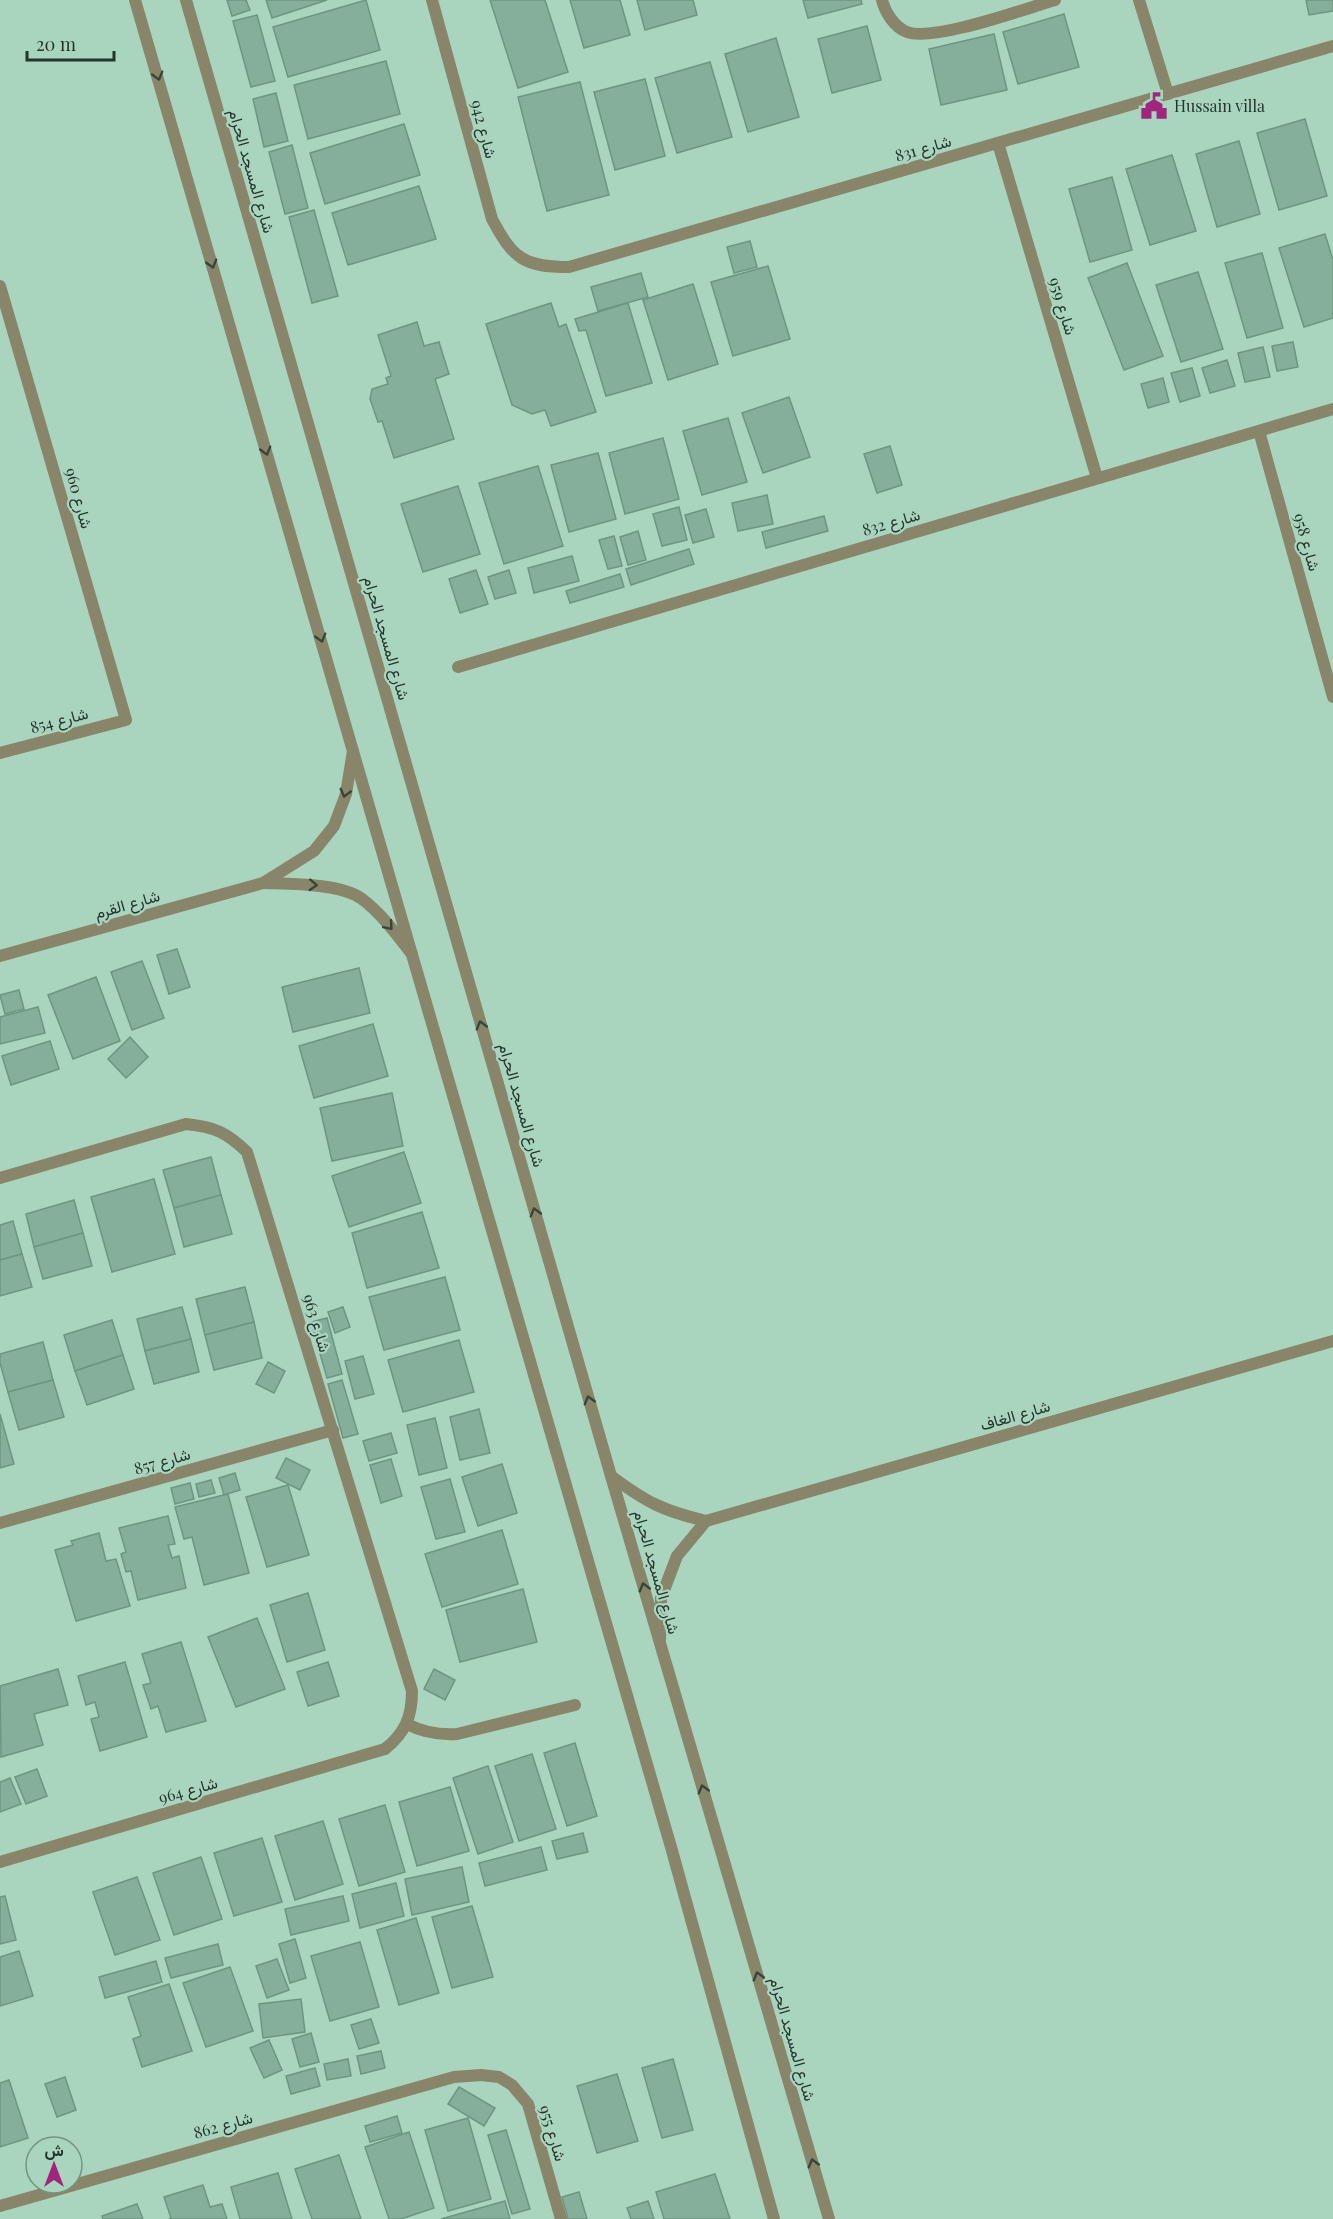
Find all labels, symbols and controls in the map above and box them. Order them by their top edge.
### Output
scale bar [27,24,114,62]
text: 20 m [36,32,76,56]
one-way arrow [150,71,163,81]
public building icon: Hussain villa [1139,91,1169,121]
place label: Hussain villa [1174,95,1265,116]
street label: شارع 942 [465,97,502,161]
street label: شارع المسجد الحرام [223,106,280,236]
street label: شارع 831 [892,130,954,167]
one-way arrow [205,258,217,269]
street label: شارع 959 [1043,275,1082,338]
one-way arrow [259,445,271,456]
street label: شارع 960 [59,465,98,531]
street label: شارع 832 [860,503,923,542]
street label: شارع 958 [1287,510,1326,574]
street label: شارع المسجد الحرام [358,573,415,703]
one-way arrow [314,632,326,643]
street label: شارع 854 [28,702,91,739]
one-way arrow [340,788,353,798]
one-way arrow [308,879,317,891]
street label: شارع القرم [92,884,162,925]
one-way arrow [382,919,393,929]
one-way arrow [476,1020,488,1031]
street label: شارع المسجد الحرام [493,1040,550,1170]
one-way arrow [530,1207,542,1218]
street label: شارع 963 [297,1291,336,1355]
one-way arrow [584,1395,596,1406]
street label: شارع الغاف [978,1395,1053,1436]
street label: شارع 857 [131,1442,193,1480]
street label: شارع المسجد الحرام [628,1507,685,1637]
one-way arrow [639,1582,651,1593]
street label: شارع 964 [156,1771,220,1810]
one-way arrow [698,1784,710,1795]
one-way arrow [753,1971,765,1982]
street label: شارع المسجد الحرام [764,1974,821,2104]
street label: شارع 955 [533,2102,572,2164]
street label: شارع 862 [191,2106,255,2145]
north arrow [24,2135,84,2195]
text: ش [44,2139,64,2160]
one-way arrow [807,2158,820,2168]

